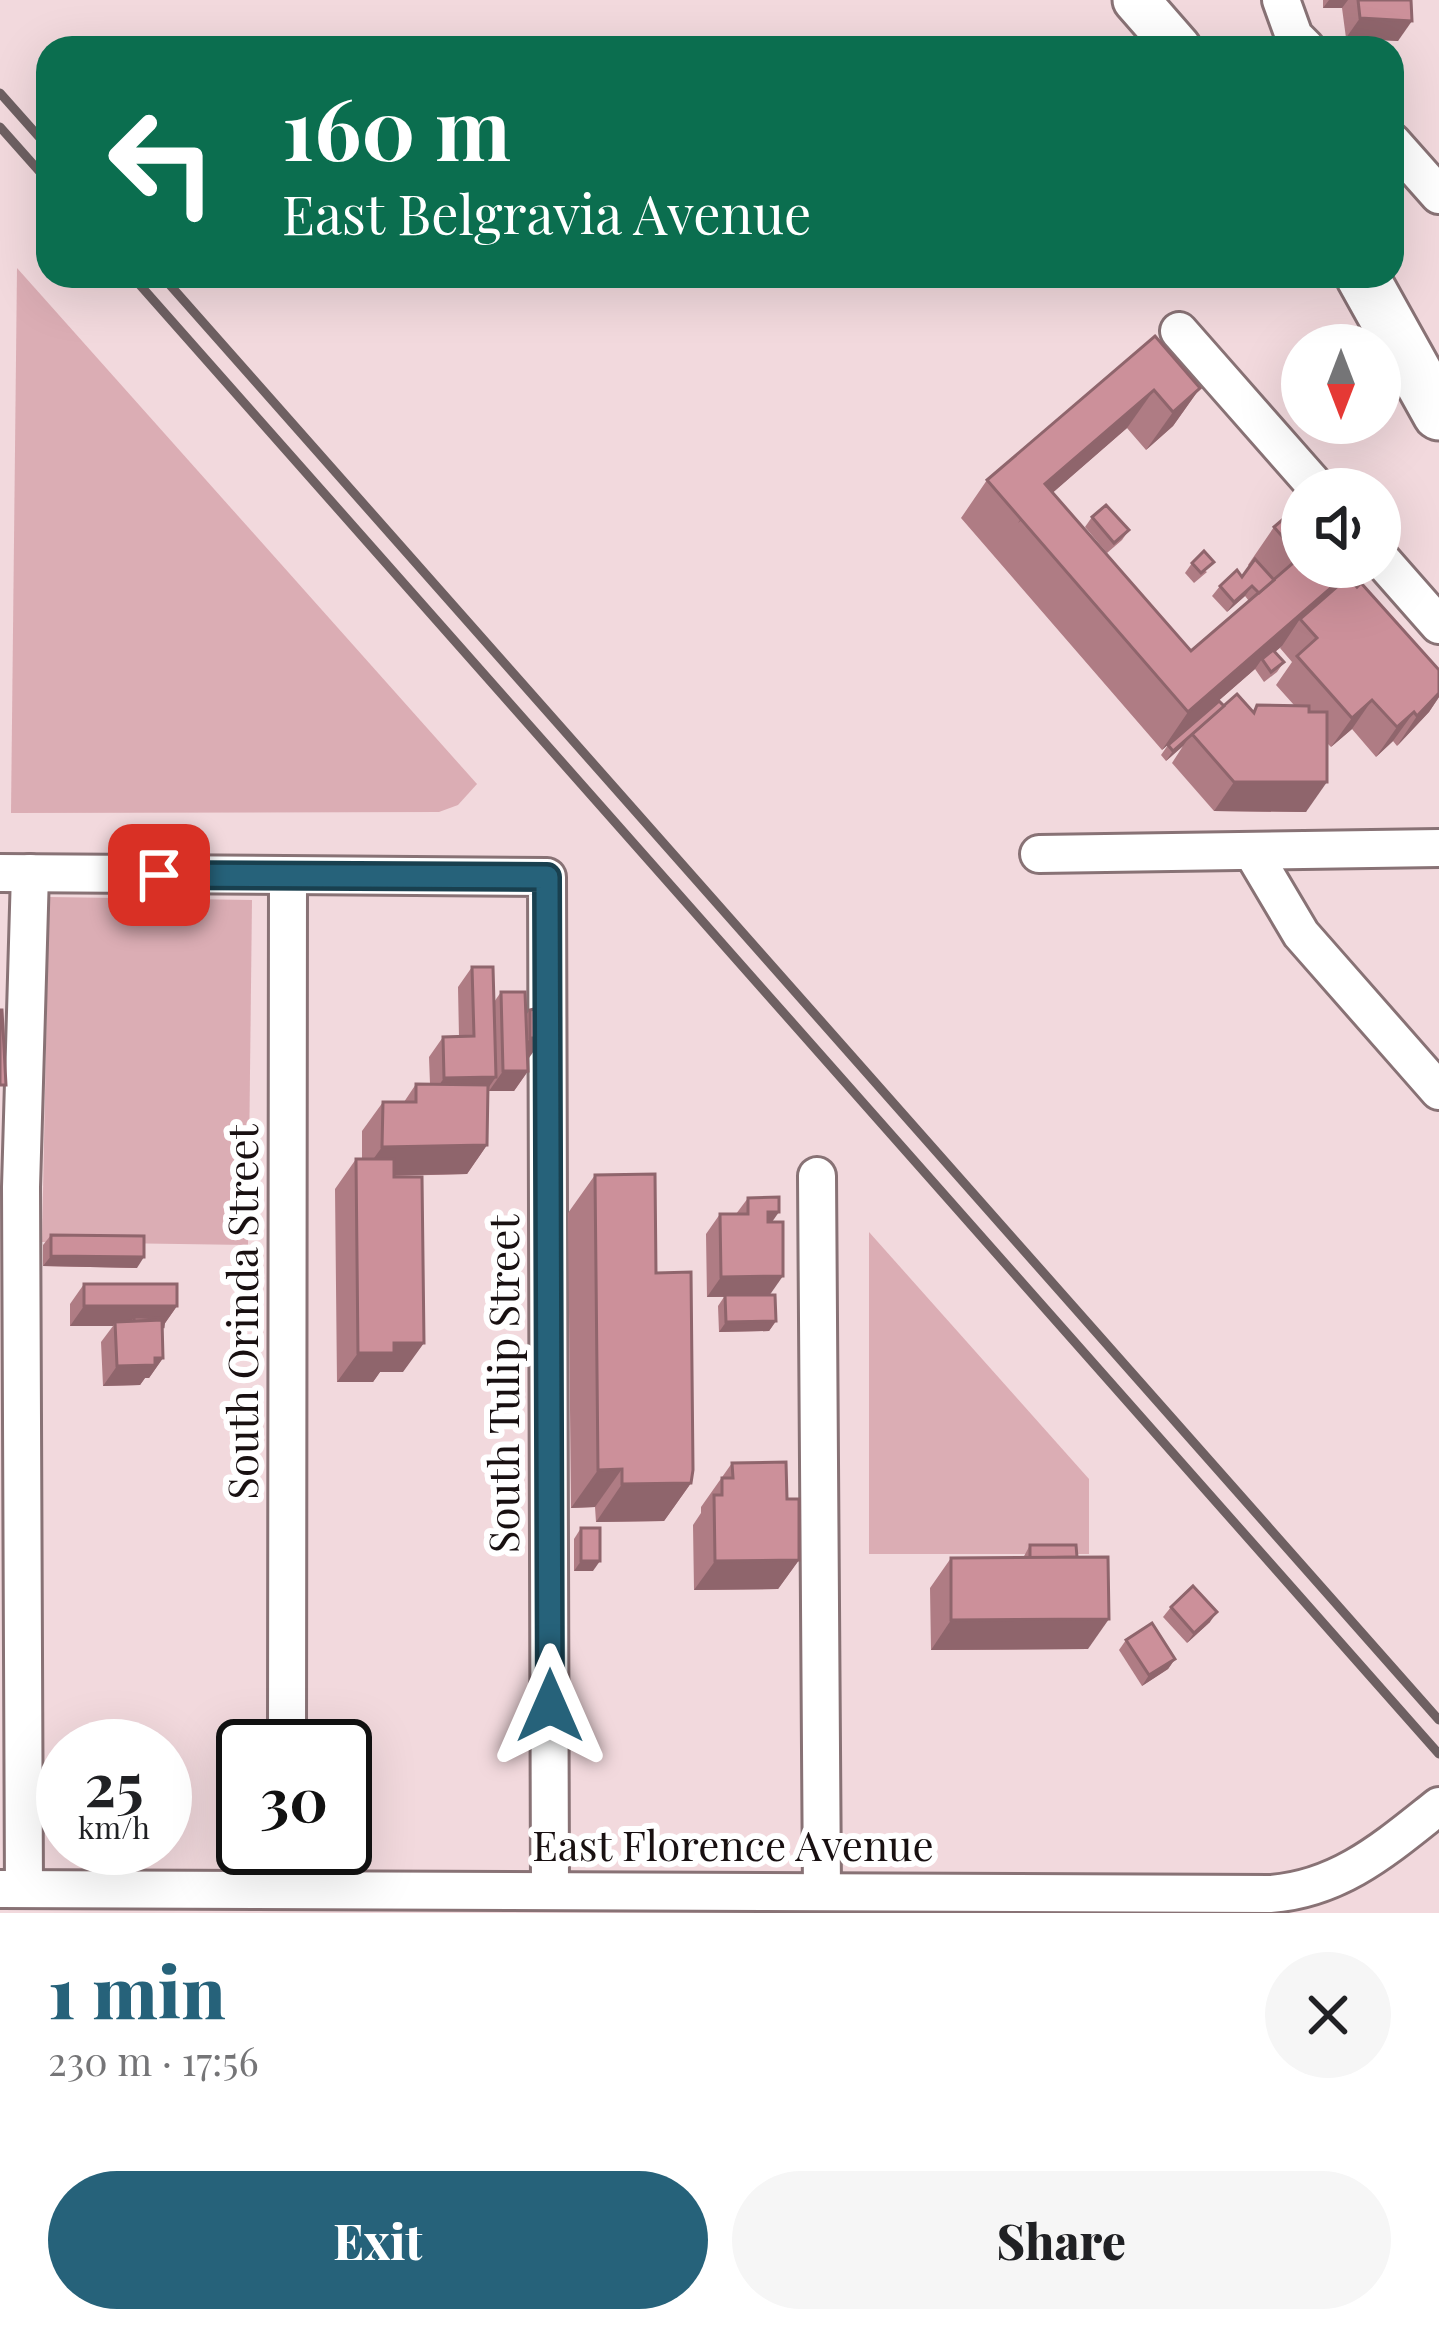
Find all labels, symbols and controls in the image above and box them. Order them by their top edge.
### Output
text: 160 m [282,70,511,182]
icon: left [84,84,240,240]
text: East Belgravia Avenue [282,177,811,249]
north arrow [1281,324,1401,444]
map controls [1281,324,1401,588]
button: sound [1281,468,1401,588]
pin [108,824,210,926]
icon: arrive [126,842,192,908]
street label: South Orinda Street [213,1123,269,1500]
street label: South Tulip Street [474,1214,530,1553]
position arrow [487,1643,613,1769]
speed limit sign: 30 [216,1719,372,1875]
text: 25 [85,1742,143,1822]
text: km/h [78,1807,150,1847]
street label: East Florence Avenue [532,1816,934,1872]
text: 1 min [48,1941,226,2037]
button: close [1265,1952,1391,2078]
text: 230 m · 17:56 [48,2034,259,2086]
button: Exit [48,2171,708,2309]
button: Share [732,2171,1391,2309]

